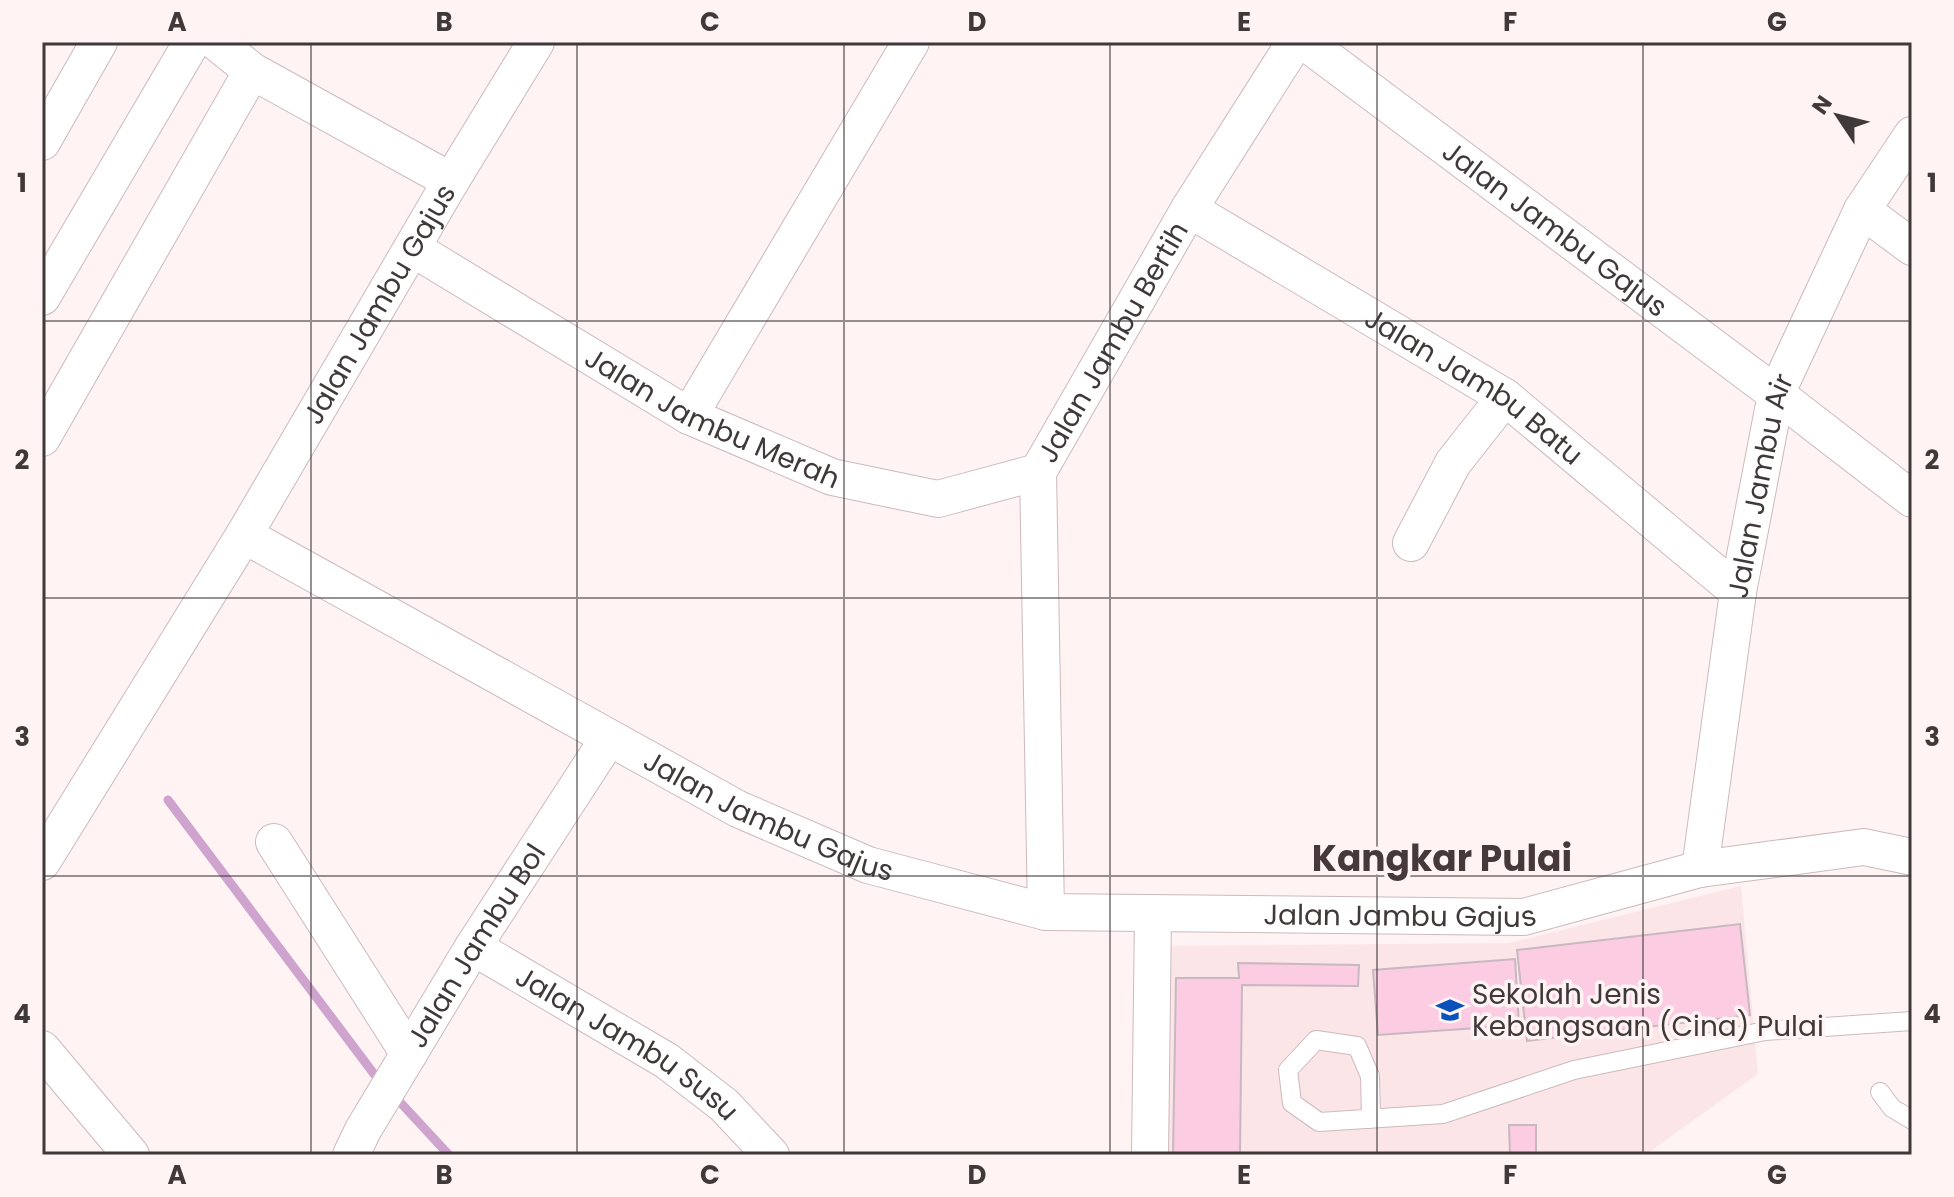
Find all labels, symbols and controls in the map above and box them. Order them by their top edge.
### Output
text: A [167,4,187,40]
text: B [435,4,453,40]
text: C [700,4,720,40]
text: D [968,4,987,40]
text: E [1237,4,1251,40]
text: F [1503,4,1517,40]
text: G [1767,4,1787,40]
north arrow [1798,76,1878,156]
text: N [1805,89,1839,120]
street label: Jalan Jambu Gajus [1434,132,1676,326]
text: 1 [17,165,27,201]
text: 1 [1927,165,1937,201]
street label: Jalan Jambu Gajus [294,177,465,431]
street label: Jalan Jambu Bertih [1028,214,1197,470]
street label: Jalan Jambu Batu [1358,299,1591,474]
street label: Jalan Jambu Merah [578,338,846,498]
street label: Jalan Jambu Air [1718,367,1803,601]
text: 2 [15,442,30,478]
text: 2 [1925,442,1940,478]
text: 3 [14,719,30,755]
text: 3 [1924,719,1940,755]
street label: Jalan Jambu Gajus [637,741,898,890]
district label: Kangkar Pulai [1312,833,1572,884]
street label: Jalan Jambu Bol [397,836,555,1055]
street label: Jalan Jambu Gajus [1263,895,1540,937]
street label: Jalan Jambu Susu [508,957,748,1129]
place label: Sekolah Jenis Kebangsaan (Cina) Pulai [1472,975,1824,1046]
school or university icon: Sekolah Jenis Kebangsaan (Cina) Pulai [1435,995,1465,1025]
text: 4 [13,996,31,1032]
text: 4 [1923,996,1941,1032]
text: A [167,1157,187,1193]
text: B [435,1157,453,1193]
text: C [700,1157,720,1193]
text: D [968,1157,987,1193]
text: E [1237,1157,1251,1193]
text: F [1503,1157,1517,1193]
text: G [1767,1157,1787,1193]

